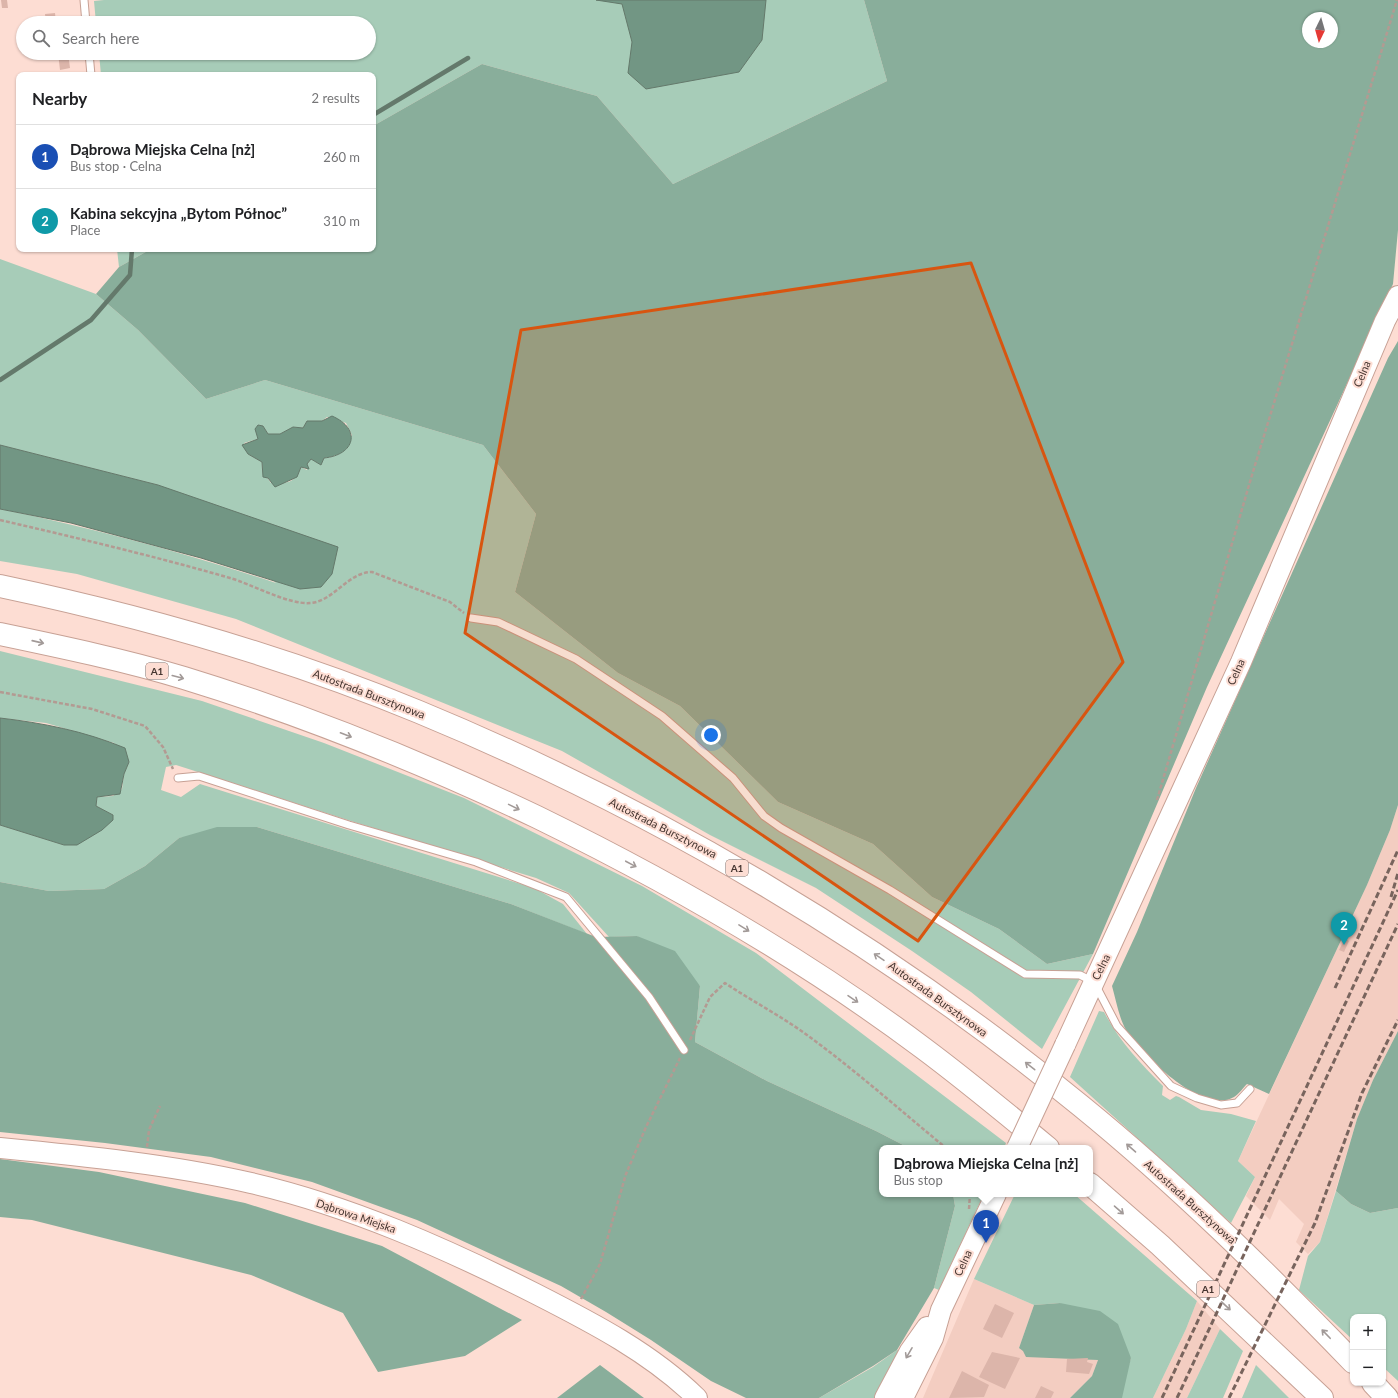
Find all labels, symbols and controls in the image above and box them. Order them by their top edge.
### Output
north arrow [1302,12,1338,48]
search box [16,16,376,60]
icon: search [30,27,52,49]
text: Search here [62,29,139,47]
text: Nearby [32,88,87,109]
text: 2 results [312,90,360,106]
text: Dąbrowa Miejska Celna [nż] [70,140,255,158]
text: 1 [41,149,49,165]
text: 260 m [323,149,360,165]
text: Bus stop · Celna [70,158,162,174]
text: Kabina sekcyjna „Bytom Północ” [70,204,287,222]
text: 2 [41,213,49,229]
text: 310 m [323,213,360,229]
text: Place [70,222,100,238]
street label: Celna [1350,359,1373,389]
one-way arrow [31,638,44,646]
street label: Celna [1224,657,1247,687]
road number: A1 [146,663,168,679]
street label: Autostrada Bursztynowa [311,666,427,721]
one-way arrow [171,673,184,681]
your location [701,725,721,745]
one-way arrow [340,731,352,739]
street label: Autostrada Bursztynowa [607,795,719,860]
one-way arrow [508,804,520,811]
road number: A1 [726,860,748,876]
one-way arrow [625,861,637,869]
pin: 2 [1331,912,1357,945]
one-way arrow [738,924,749,932]
street label: Celna [1089,952,1112,982]
one-way arrow [874,953,885,961]
street label: Autostrada Bursztynowa [886,958,990,1039]
one-way arrow [847,995,858,1003]
one-way arrow [1024,1062,1035,1070]
one-way arrow [1126,1144,1136,1153]
popup [879,1145,1093,1197]
text: Dąbrowa Miejska Celna [nż] [893,1154,1079,1172]
street label: Autostrada Bursztynowa [1142,1157,1239,1246]
text: Bus stop [893,1172,943,1188]
street label: Dąbrowa Miejska [314,1196,398,1235]
one-way arrow [1114,1205,1125,1214]
pin: 1 [973,1210,999,1243]
street label: Celna [951,1248,974,1278]
road number: A1 [1197,1281,1219,1297]
one-way arrow [1221,1302,1231,1311]
map controls [1350,1314,1386,1386]
button: + [1350,1314,1386,1350]
one-way arrow [1321,1329,1331,1339]
one-way arrow [905,1347,913,1359]
button: − [1350,1350,1386,1386]

